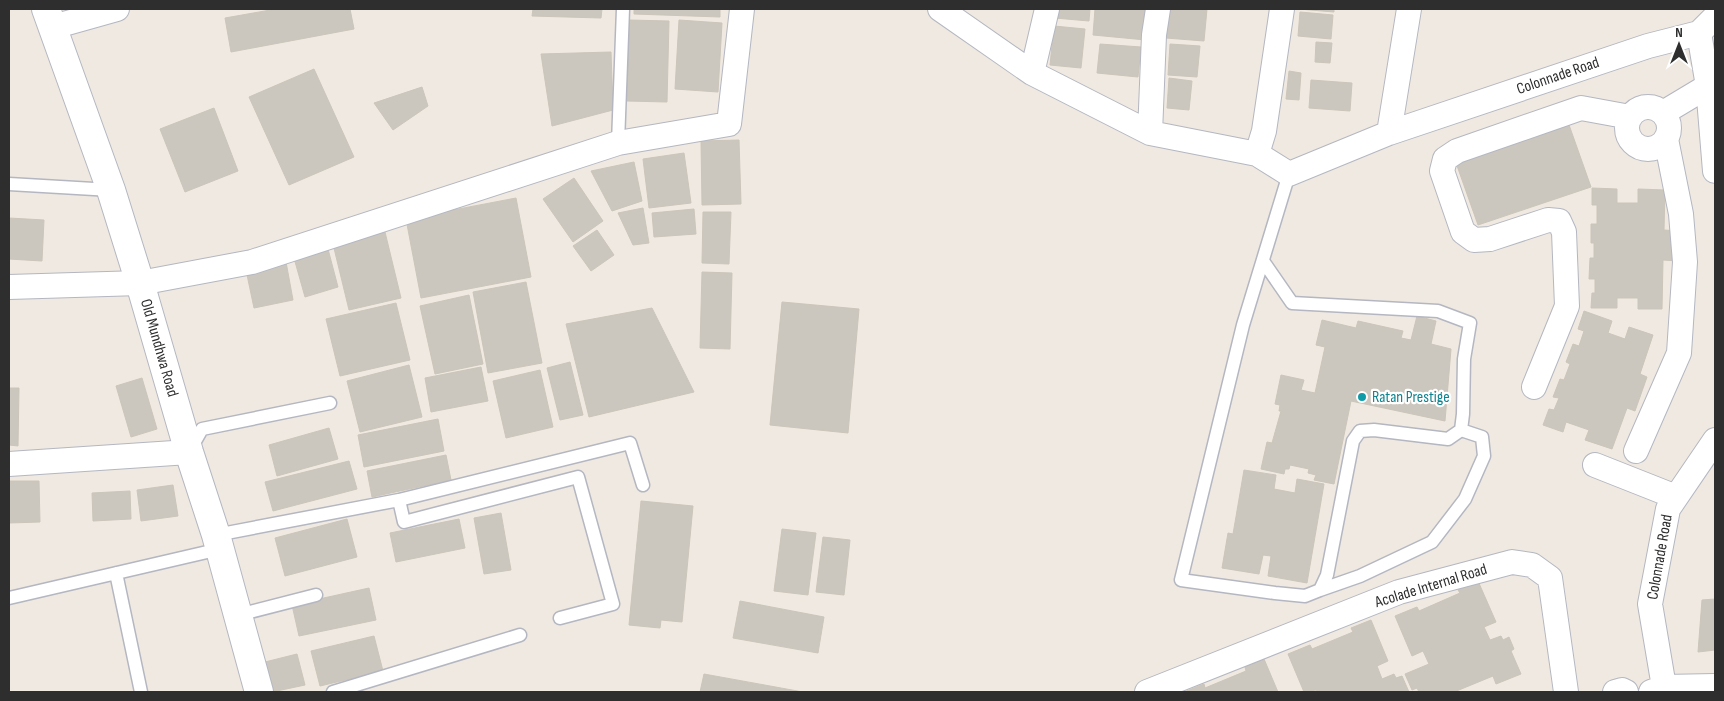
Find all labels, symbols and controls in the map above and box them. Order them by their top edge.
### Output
north arrow [1654,20,1704,70]
text: N [1675,24,1683,41]
street label: Colonnade Road [1514,53,1602,99]
street label: Old Mundhwa Road [136,297,182,399]
place label: Ratan Prestige [1372,388,1450,407]
marker: Ratan Prestige [1356,391,1368,403]
street label: Colonnade Road [1643,513,1677,601]
street label: Acolade Internal Road [1372,560,1489,612]

